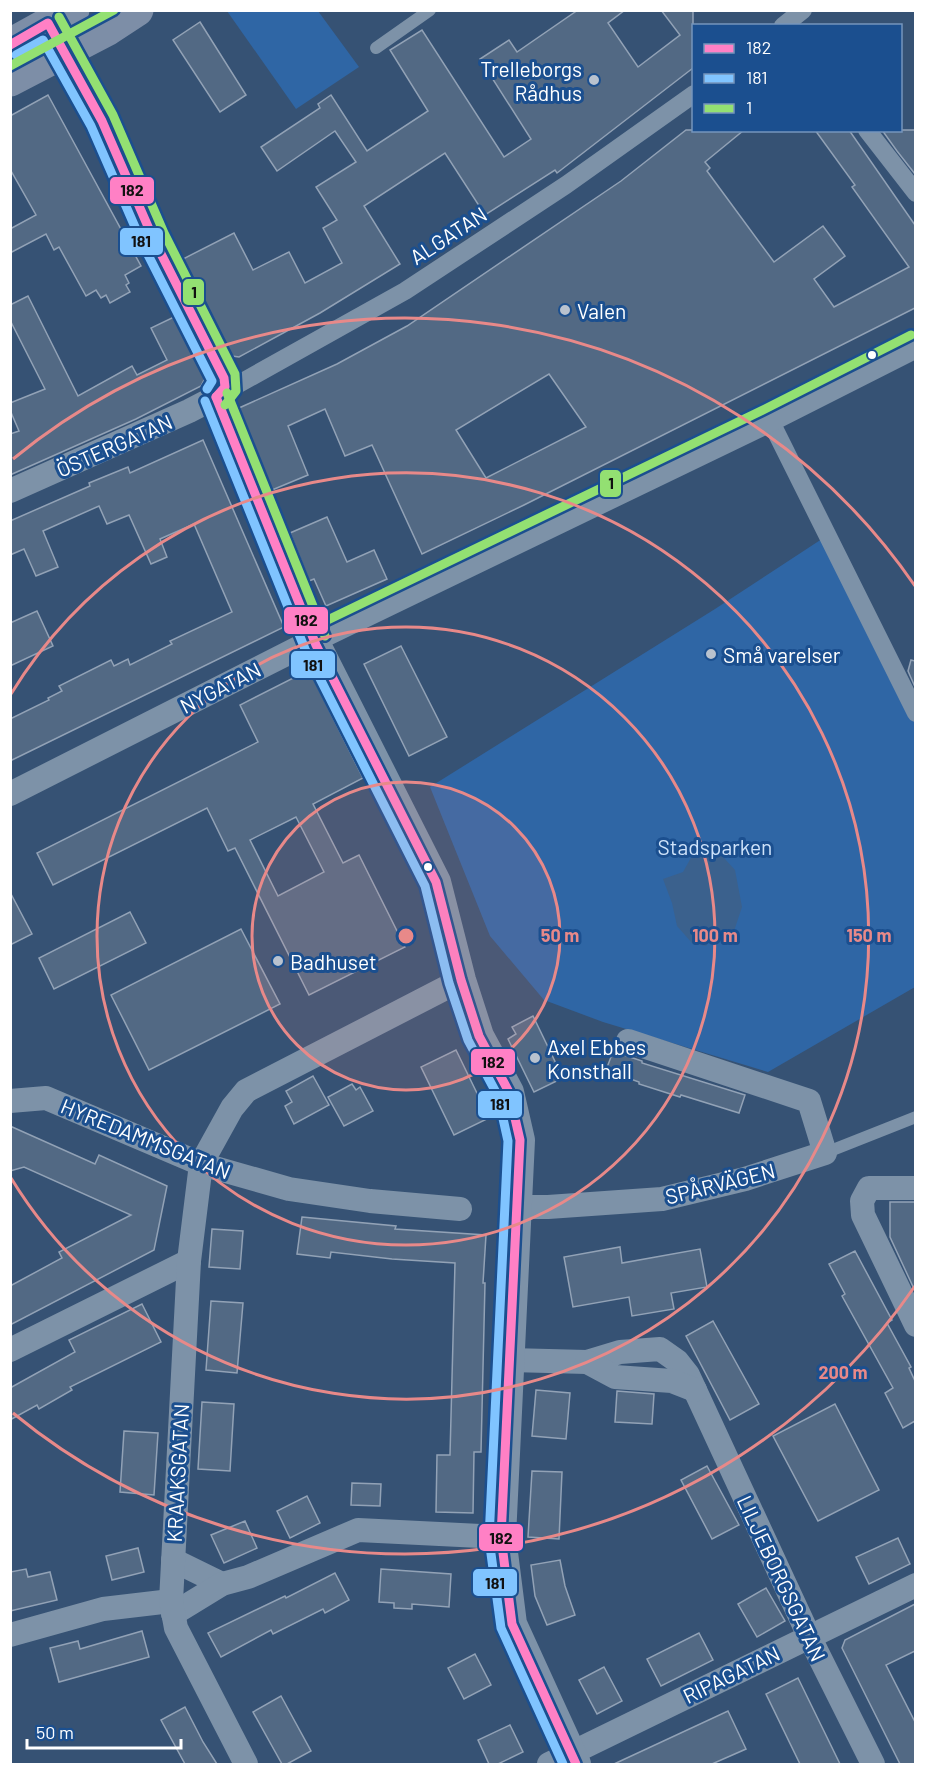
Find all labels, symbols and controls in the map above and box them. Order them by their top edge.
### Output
legend [692,24,902,132]
text: 182 [746,36,771,58]
place label: Trelleborgs Rådhus [480,56,582,105]
text: 181 [746,66,767,88]
marker: Trelleborgs Rådhus [587,73,601,87]
text: 1 [746,96,752,118]
line badge: 182 [109,176,155,205]
text: 182 [120,180,144,199]
street label: ALGATAN [405,201,491,269]
line badge: 181 [119,227,164,256]
text: 181 [131,231,151,250]
line badge: 1 [182,278,205,306]
text: 1 [191,282,197,301]
place label: Valen [577,298,626,323]
marker: Valen [558,303,572,317]
unlabelled marker [866,349,878,361]
street label: ÖSTERGATAN [52,408,176,482]
line badge: 1 [599,469,622,498]
text: 1 [608,473,614,492]
line badge: 182 [283,606,329,635]
text: 182 [294,610,318,629]
place label: Små varelser [723,642,841,667]
marker: Små varelser [704,647,718,661]
line badge: 181 [290,650,336,679]
text: 181 [303,655,323,674]
street label: NYGATAN [175,656,265,718]
park label: Stadsparken [658,834,772,859]
unlabelled marker [422,861,434,873]
text: 50 m [541,924,579,946]
text: 100 m [692,924,738,946]
text: 150 m [847,924,891,946]
centre of rings [396,926,416,946]
place label: Badhuset [290,949,377,974]
marker: Badhuset [271,954,285,968]
place label: Axel Ebbes Konsthall [547,1034,646,1083]
line badge: 182 [470,1048,516,1076]
marker: Axel Ebbes Konsthall [528,1051,542,1065]
text: 182 [481,1052,505,1071]
line badge: 181 [477,1090,523,1119]
street label: HYREDAMMSGATAN [58,1093,234,1183]
text: 181 [490,1094,510,1113]
street label: SPÅRVÄGEN [662,1157,778,1209]
text: 200 m [818,1361,868,1383]
street label: KRAAKSGATAN [161,1403,193,1543]
street label: LILJEBORGSGATAN [733,1491,831,1665]
line badge: 182 [478,1523,524,1552]
text: 182 [489,1528,513,1547]
line badge: 181 [472,1568,518,1597]
text: 181 [485,1573,505,1592]
street label: RIPAGATAN [678,1640,784,1708]
scale bar [27,1712,182,1750]
text: 50 m [36,1721,74,1743]

